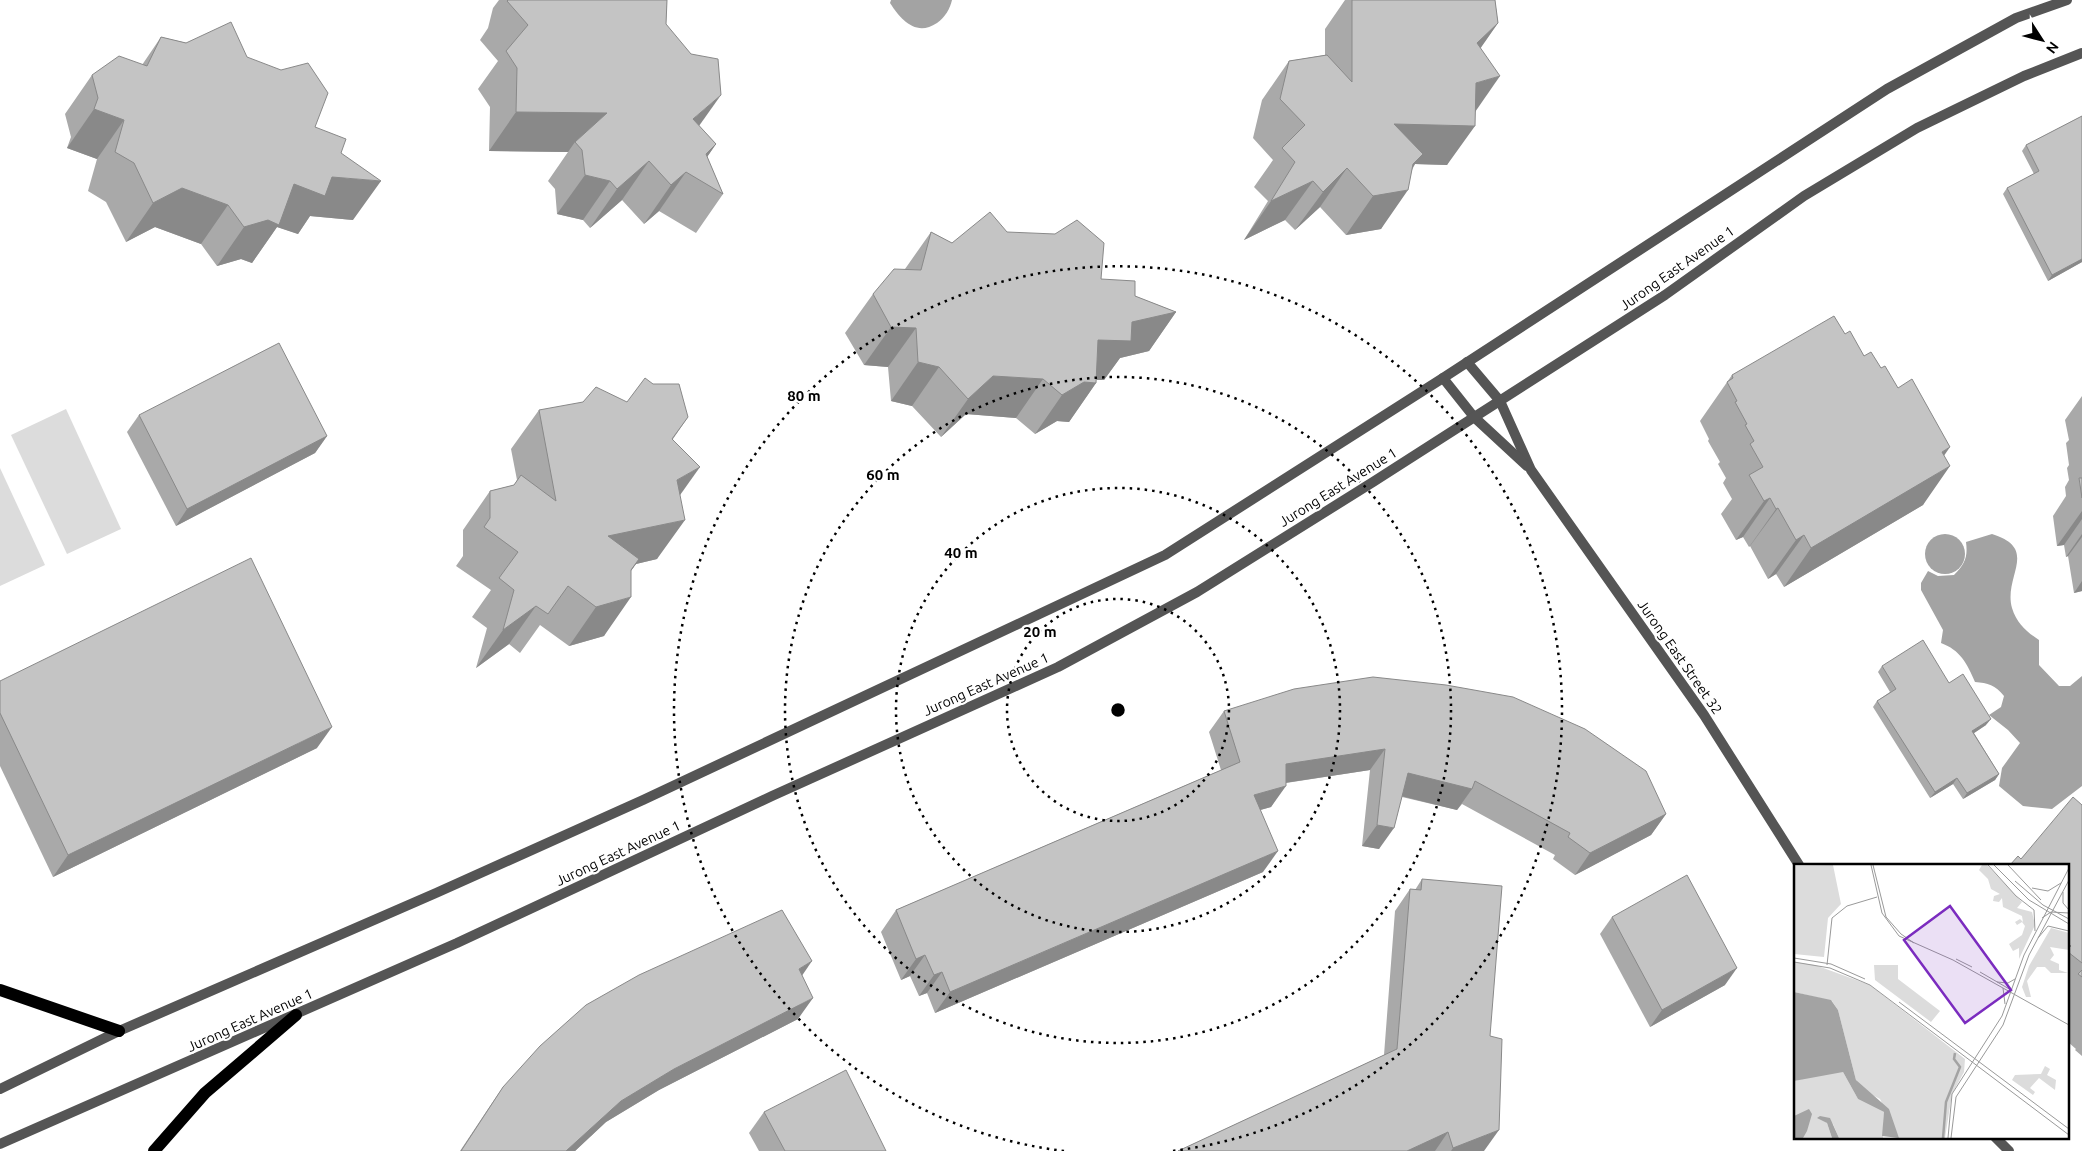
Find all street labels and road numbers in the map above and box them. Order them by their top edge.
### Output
street label: Jurong East Avenue 1 [1617,223,1737,313]
street label: Jurong East Avenue 1 [1276,444,1400,530]
street label: Jurong East Street 32 [1635,597,1725,717]
street label: Jurong East Avenue 1 [921,649,1051,719]
street label: Jurong East Avenue 1 [553,817,683,889]
street label: Jurong East Avenue 1 [185,985,315,1055]

